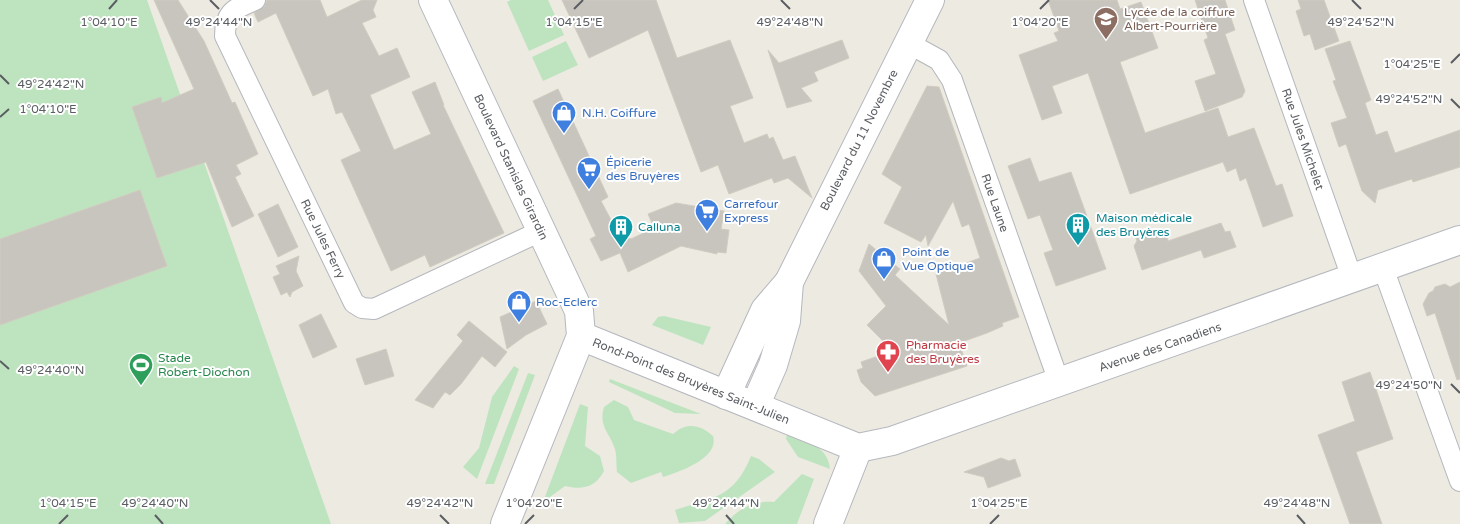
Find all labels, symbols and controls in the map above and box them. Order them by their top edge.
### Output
place label: Lycée de la coiffure Albert-Pourrière [1124,5,1235,33]
school or university icon: Lycée de la coiffure Albert-Pourrière [1093,6,1119,40]
text: 1°04'10"E [80,15,138,29]
text: 49°24'44"N [186,15,253,29]
text: 1°04'15"E [545,15,603,29]
text: 49°24'48"N [757,15,824,29]
text: 1°04'20"E [1011,15,1069,29]
text: 49°24'52"N [1328,15,1395,29]
text: 1°04'25"E [1383,57,1441,71]
street label: Boulevard du 11 Novembre [817,67,901,213]
text: 49°24'42"N [18,77,85,91]
street label: Rue Jules Michelet [1279,86,1327,192]
street label: Boulevard Stanislas Girardin [471,92,551,242]
text: 49°24'52"N [1376,92,1443,106]
shop icon: N.H. Coiffure [551,100,577,134]
text: 1°04'10"E [19,102,77,116]
place label: N.H. Coiffure [582,106,657,120]
place label: Épicerie des Bruyères [606,155,680,183]
supermarket icon: Épicerie des Bruyères [576,156,602,190]
street label: Rue Laune [978,172,1012,234]
street label: Rue Jules Ferry [298,197,349,281]
place label: Carrefour Express [724,197,779,225]
supermarket icon: Carrefour Express [694,198,720,232]
place label: Maison médicale des Bruyères [1096,211,1192,239]
building icon: Maison médicale des Bruyères [1065,212,1091,246]
building icon: Calluna [608,214,634,248]
place label: Calluna [638,220,680,234]
place label: Point de Vue Optique [902,245,974,273]
shop icon: Point de Vue Optique [871,246,897,280]
shop icon: Roc-Eclerc [506,289,532,323]
place label: Roc-Eclerc [536,295,597,309]
street label: Avenue des Canadiens [1097,319,1223,375]
street label: Rond-Point des Bruyères Saint-Julien [590,335,792,427]
place label: Pharmacie des Bruyères [906,338,980,366]
pharmacy icon: Pharmacie des Bruyères [875,339,901,373]
place label: Stade Robert-Diochon [158,351,250,379]
sports icon: Stade Robert-Diochon [128,352,154,386]
text: 49°24'40"N [18,363,85,377]
text: 49°24'50"N [1376,378,1443,392]
text: 1°04'15"E [39,496,97,510]
text: 49°24'40"N [122,496,189,510]
text: 49°24'42"N [407,496,474,510]
text: 1°04'20"E [505,496,563,510]
text: 49°24'44"N [693,496,760,510]
text: 1°04'25"E [970,496,1028,510]
text: 49°24'48"N [1264,496,1331,510]

